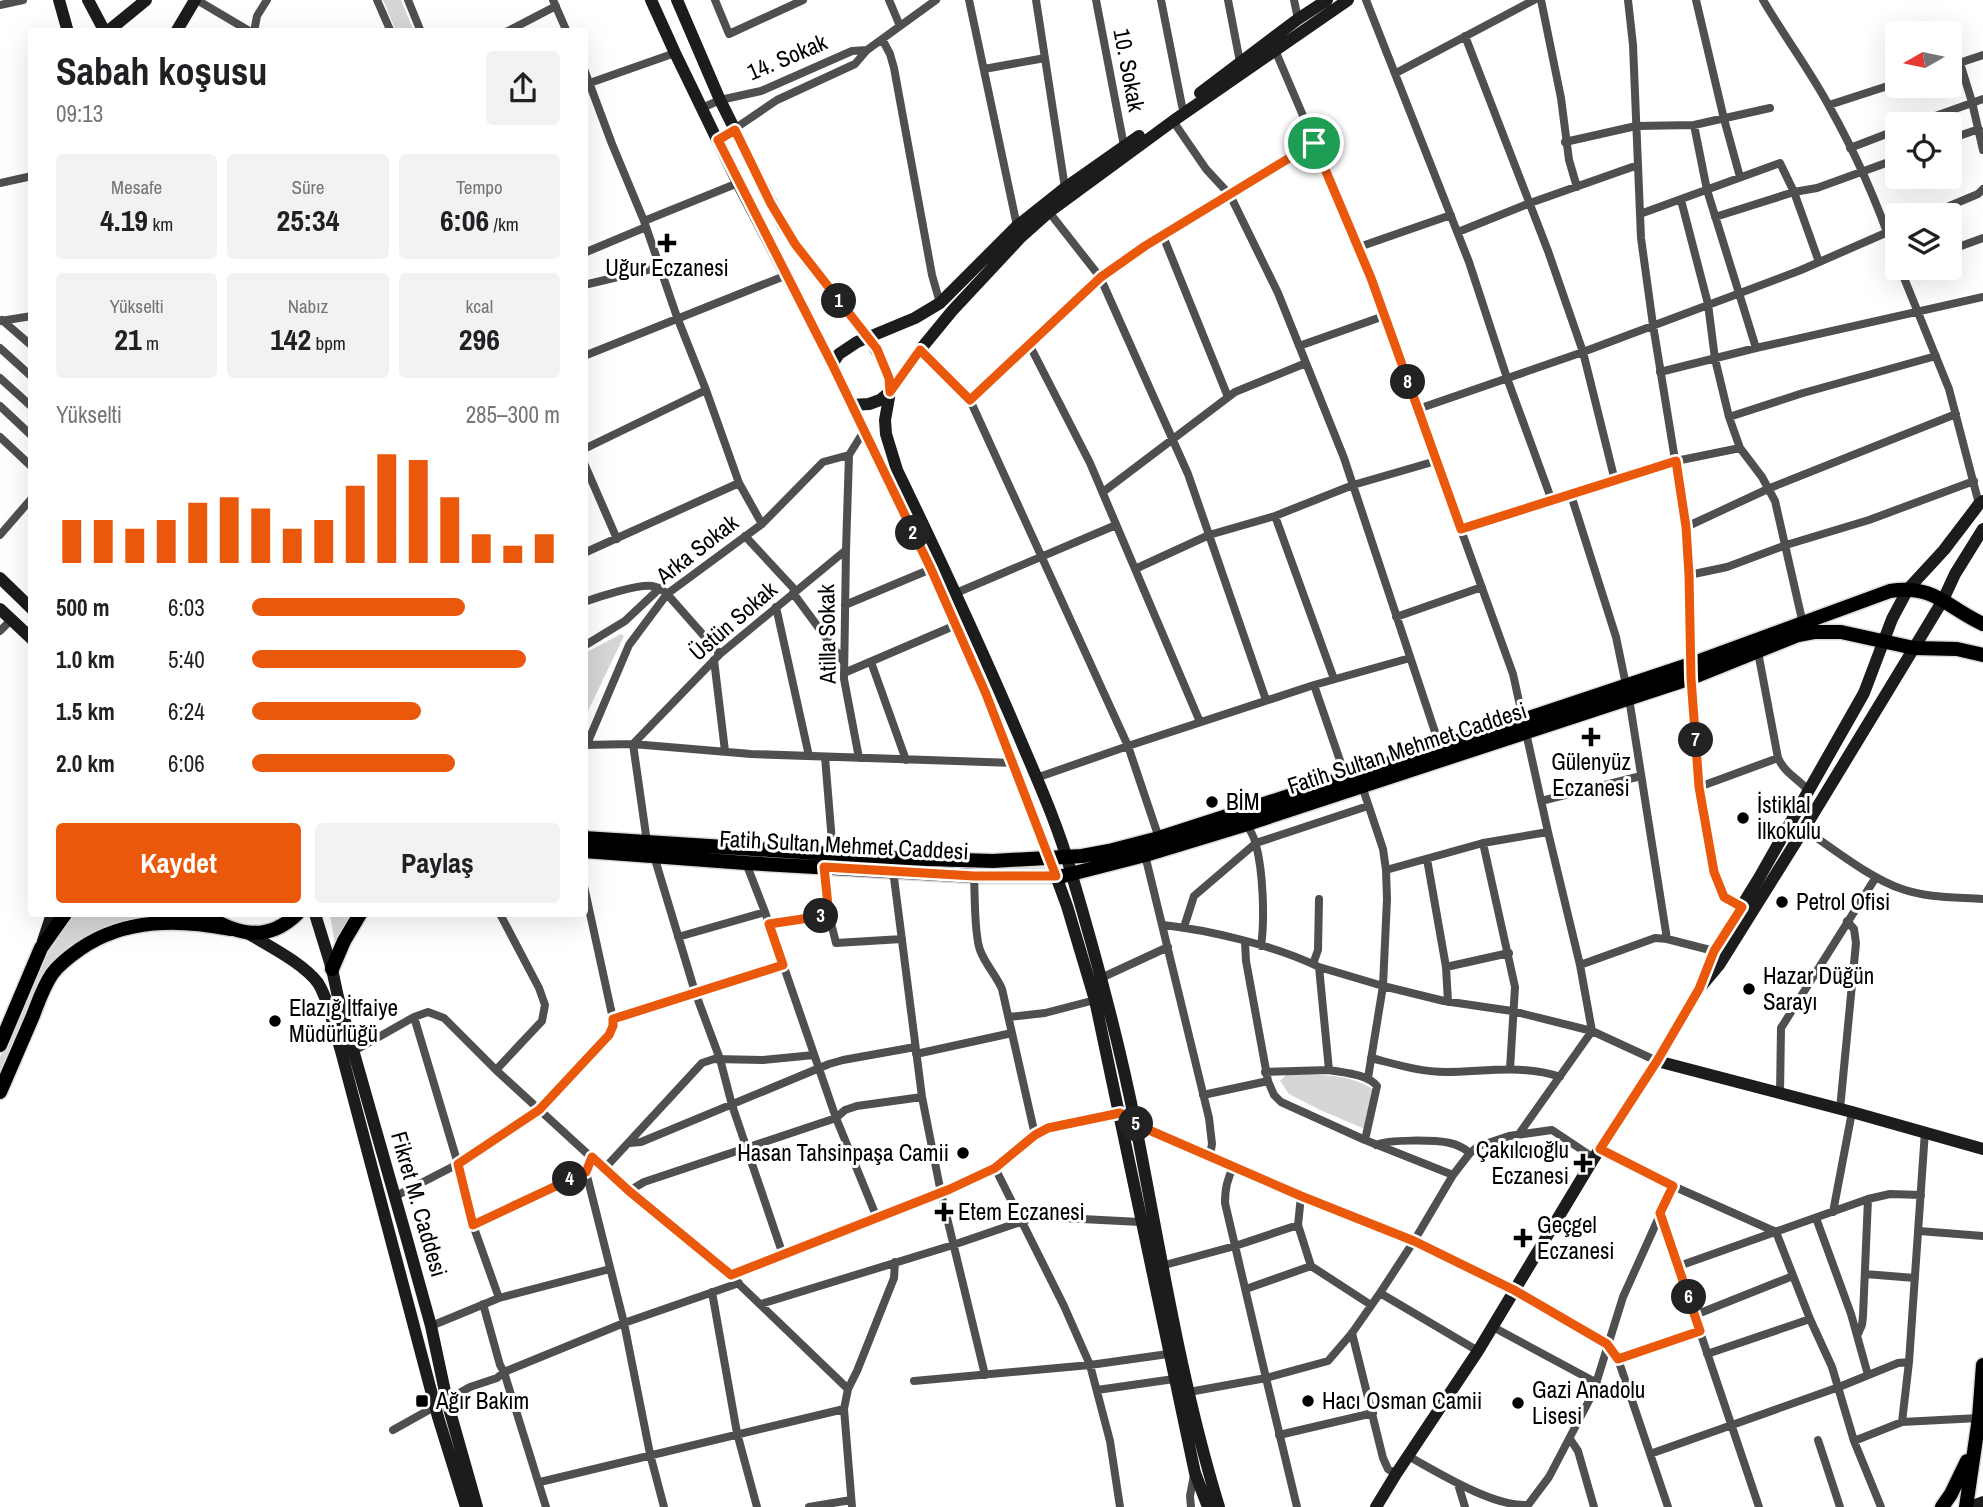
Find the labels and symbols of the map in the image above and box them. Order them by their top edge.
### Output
north arrow [1885,21,1962,98]
street label: 14. Sokak [742,26,832,87]
street label: 10. Sokak [1106,26,1153,115]
pin [1284,113,1344,173]
marker: Uğur Eczanesi [659,235,675,251]
place label: Uğur Eczanesi [605,252,729,283]
pin: 1 [822,284,856,318]
pin: 8 [1390,364,1426,400]
street label: Arka Sokak [648,506,745,591]
pin: 2 [895,516,930,550]
street label: Üstün Sokak [682,573,784,667]
street label: Atilla Sokak [810,583,843,685]
street label: Fatih Sultan Mehmet Caddesi [1283,694,1530,801]
pin: 7 [1678,722,1714,758]
marker: Gülenyüz Eczanesi [1583,729,1599,745]
place label: Gülenyüz Eczanesi [1551,746,1631,803]
place label: BİM [1226,786,1260,817]
place label: İstiklal İlkokulu [1757,789,1821,846]
marker: BİM [1204,794,1220,810]
marker: İstiklal İlkokulu [1735,810,1751,826]
street label: Fatih Sultan Mehmet Caddesi [719,822,969,867]
place label: Petrol Ofisi [1796,886,1890,917]
marker: Petrol Ofisi [1774,894,1790,910]
pin: 3 [804,898,838,934]
place label: Hazar Düğün Sarayı [1763,960,1874,1017]
marker: Hazar Düğün Sarayı [1741,981,1757,997]
place label: Elazığ İtfaiye Müdürlüğü [289,992,398,1049]
marker: Elazığ İtfaiye Müdürlüğü [267,1013,283,1029]
pin: 5 [1118,1106,1154,1142]
street label: Fikret M. Caddesi [384,1128,455,1280]
place label: Çakılcıoğlu Eczanesi [1476,1134,1569,1191]
place label: Hasan Tahsinpaşa Camii [737,1137,949,1168]
marker: Hasan Tahsinpaşa Camii [955,1145,971,1161]
marker: Çakılcıoğlu Eczanesi [1575,1155,1591,1171]
pin: 4 [552,1162,588,1196]
place label: Etem Eczanesi [958,1196,1085,1227]
marker: Etem Eczanesi [936,1204,952,1220]
place label: Geçgel Eczanesi [1537,1209,1615,1266]
marker: Geçgel Eczanesi [1515,1230,1531,1246]
pin: 6 [1672,1280,1706,1314]
place label: Gazi Anadolu Lisesi [1532,1374,1645,1431]
place label: Ağır Bakım [435,1385,529,1416]
place label: Hacı Osman Camii [1322,1385,1482,1416]
marker: Ağır Bakım [414,1393,430,1409]
marker: Hacı Osman Camii [1300,1393,1316,1409]
marker: Gazi Anadolu Lisesi [1510,1395,1526,1411]

